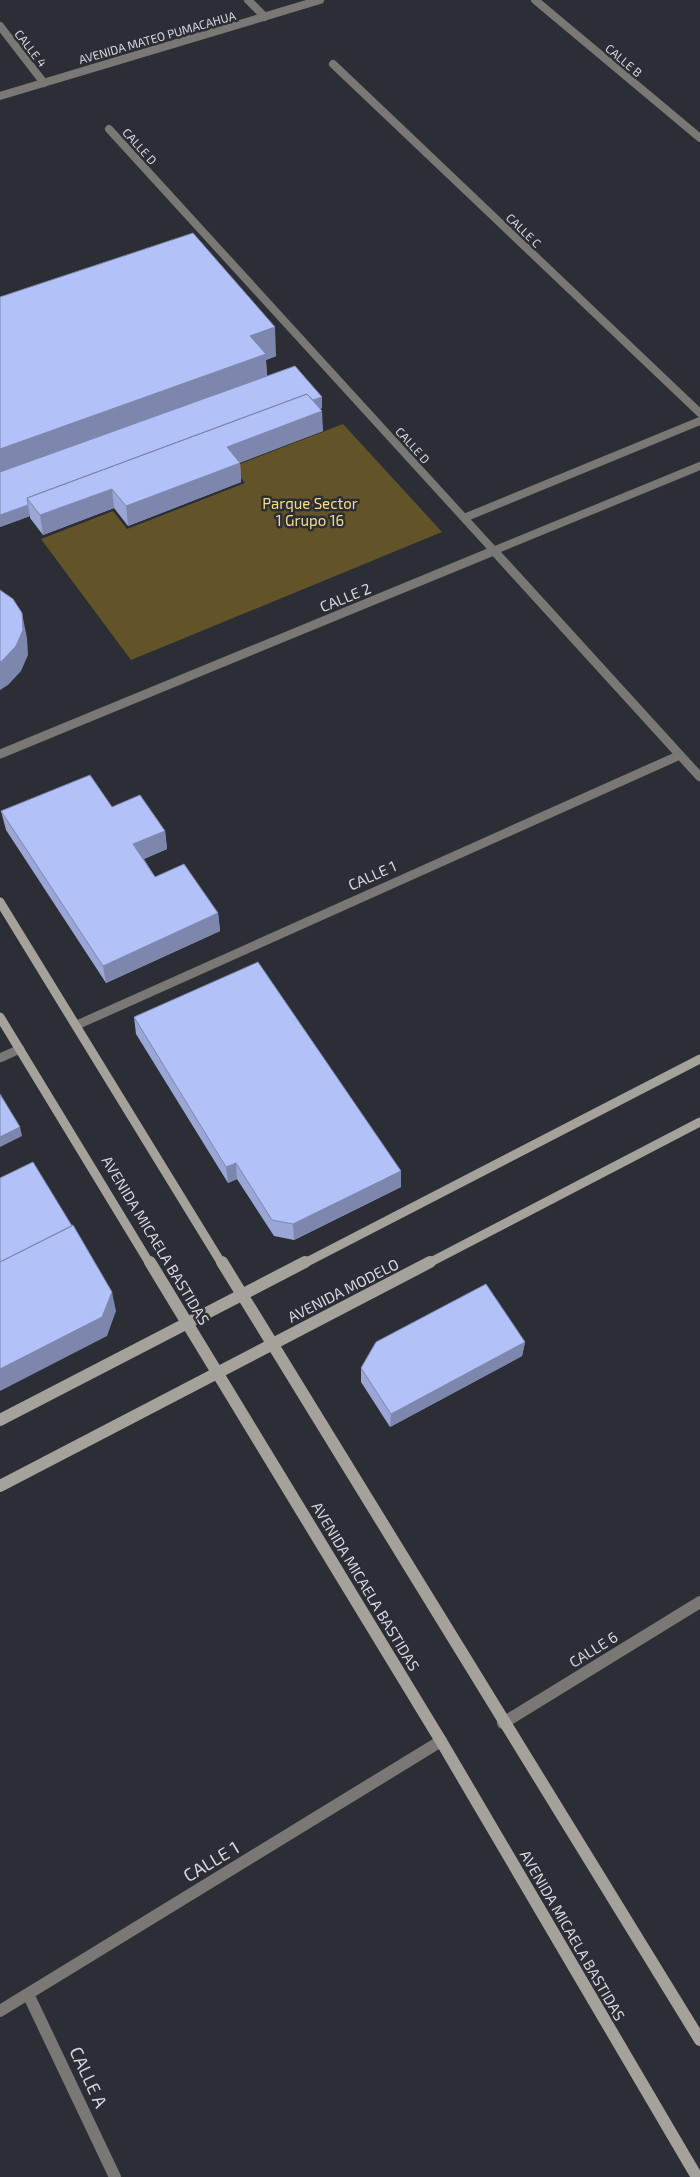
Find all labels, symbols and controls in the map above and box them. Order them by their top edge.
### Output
street label: AVENIDA MATEO PUMACAHUA [77,8,238,66]
street label: CALLE 4 [12,27,50,69]
street label: CALLE B [603,41,645,79]
street label: CALLE D [120,125,160,167]
street label: CALLE C [504,210,544,250]
street label: CALLE D [393,424,433,466]
park label: Parque Sector 1 Grupo 16 [262,494,358,529]
street label: CALLE 2 [317,579,373,615]
street label: CALLE 1 [345,856,399,894]
street label: AVENIDA MICAELA BASTIDAS [98,1152,214,1328]
street label: AVENIDA MODELO [285,1254,401,1326]
street label: AVENIDA MICAELA BASTIDAS [308,1498,424,1674]
street label: CALLE 6 [565,1627,621,1671]
street label: CALLE 1 [179,1836,243,1886]
street label: AVENIDA MICAELA BASTIDAS [517,1847,629,2023]
street label: CALLE A [65,2043,113,2112]

